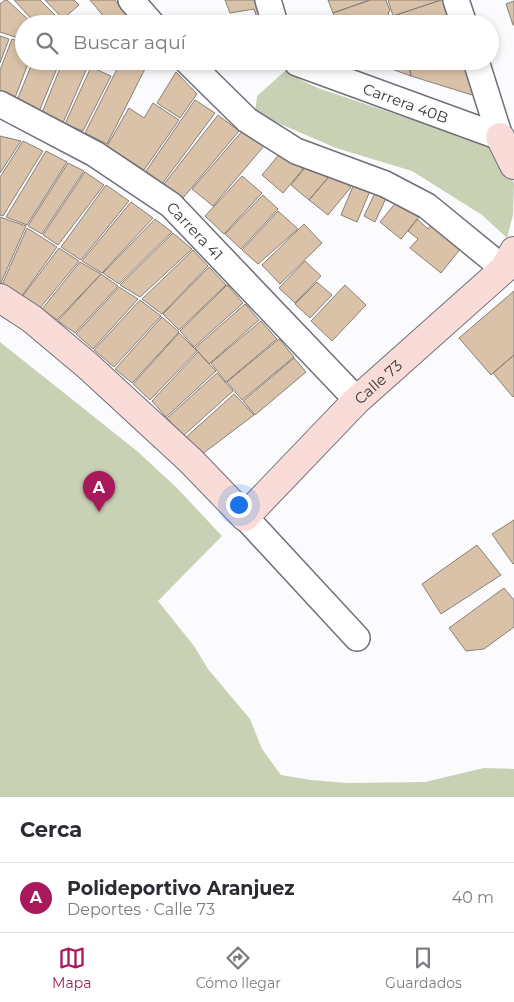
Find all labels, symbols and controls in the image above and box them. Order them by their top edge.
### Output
search box [15,15,499,70]
icon: search [33,29,61,57]
text: Buscar aquí [73,31,186,54]
street label: Carrera 40B [360,78,451,127]
street label: Carrera 41 [163,197,227,264]
street label: Calle 73 [350,355,406,408]
pin: A [83,471,115,512]
your location [226,492,252,518]
text: Cerca [20,817,82,842]
text: Polideportivo Aranjuez [67,877,295,900]
text: A [30,888,42,907]
text: 40 m [452,888,494,907]
text: Deportes · Calle 73 [67,900,215,919]
tab: Mapa [52,944,91,992]
tab: Cómo llegar [196,944,281,992]
tab: Guardados [385,944,462,992]

